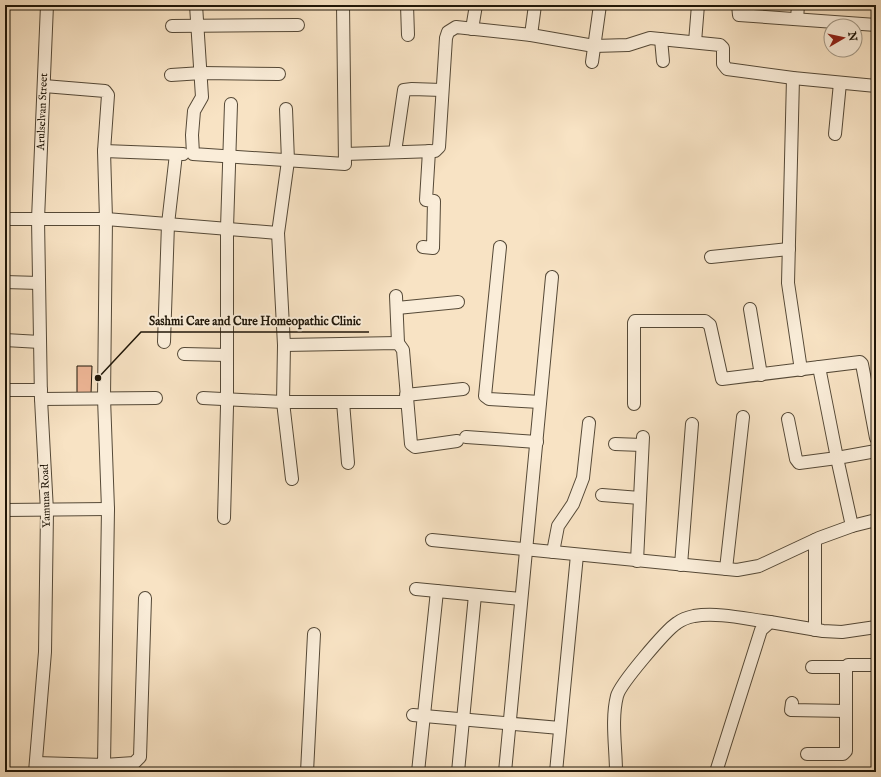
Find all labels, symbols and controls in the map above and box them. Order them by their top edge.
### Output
north arrow [823,18,863,58]
text: N [844,30,860,43]
street label: Arulselvan Street [34,73,51,152]
callout: Sashmi Care and Cure Homeopathic Clinic [141,308,369,332]
text: Sashmi Care and Cure Homeopathic Clinic [149,314,362,330]
street label: Yamuna Road [38,464,54,528]

